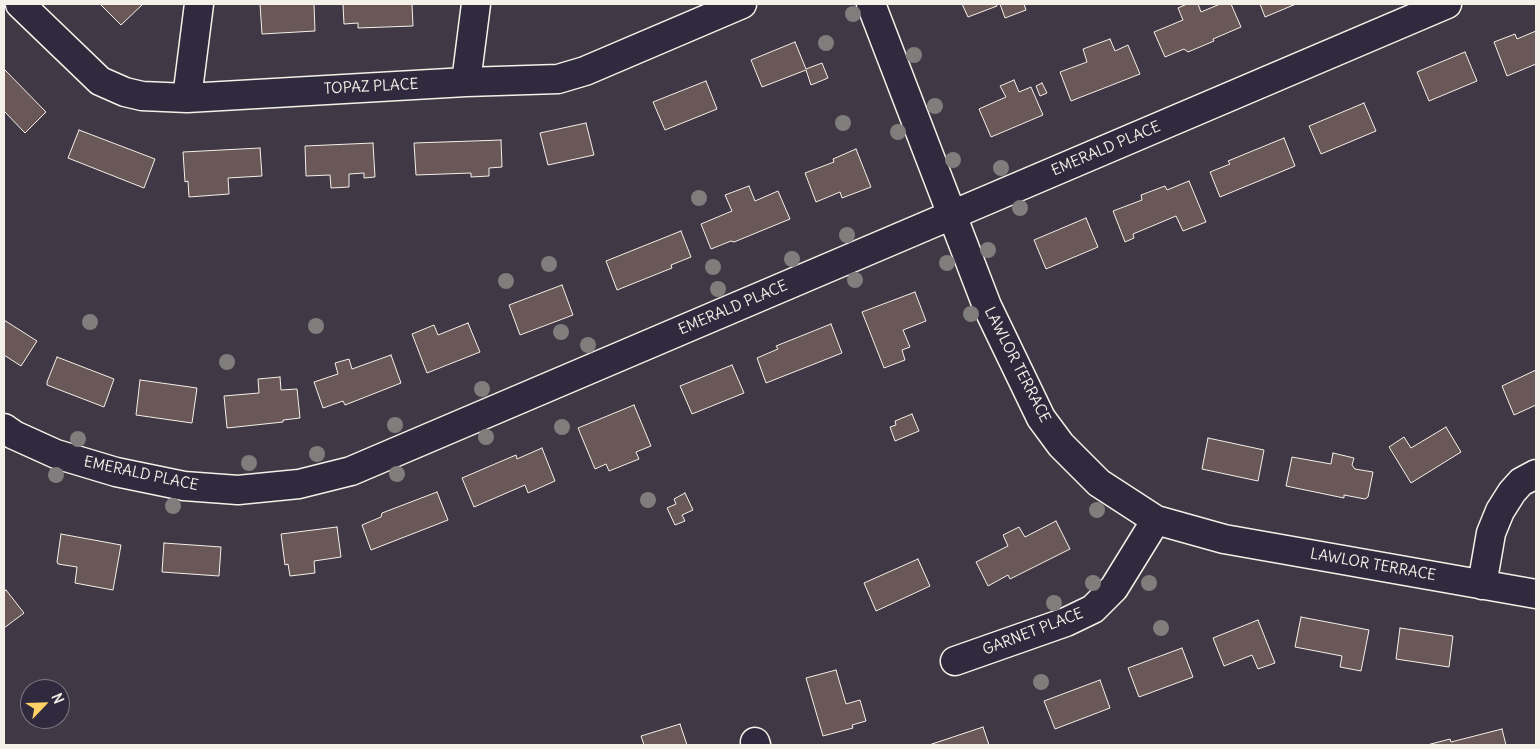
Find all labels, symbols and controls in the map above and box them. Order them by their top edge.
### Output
street label: TOPAZ PLACE [323,76,419,98]
street label: EMERALD PLACE [1049,118,1163,180]
street label: EMERALD PLACE [676,277,790,339]
street label: LAWLOR TERRACE [980,304,1054,426]
street label: EMERALD PLACE [82,453,200,495]
street label: LAWLOR TERRACE [1309,545,1437,585]
street label: GARNET PLACE [980,605,1086,659]
north arrow [20,679,70,729]
text: N [48,690,68,706]

